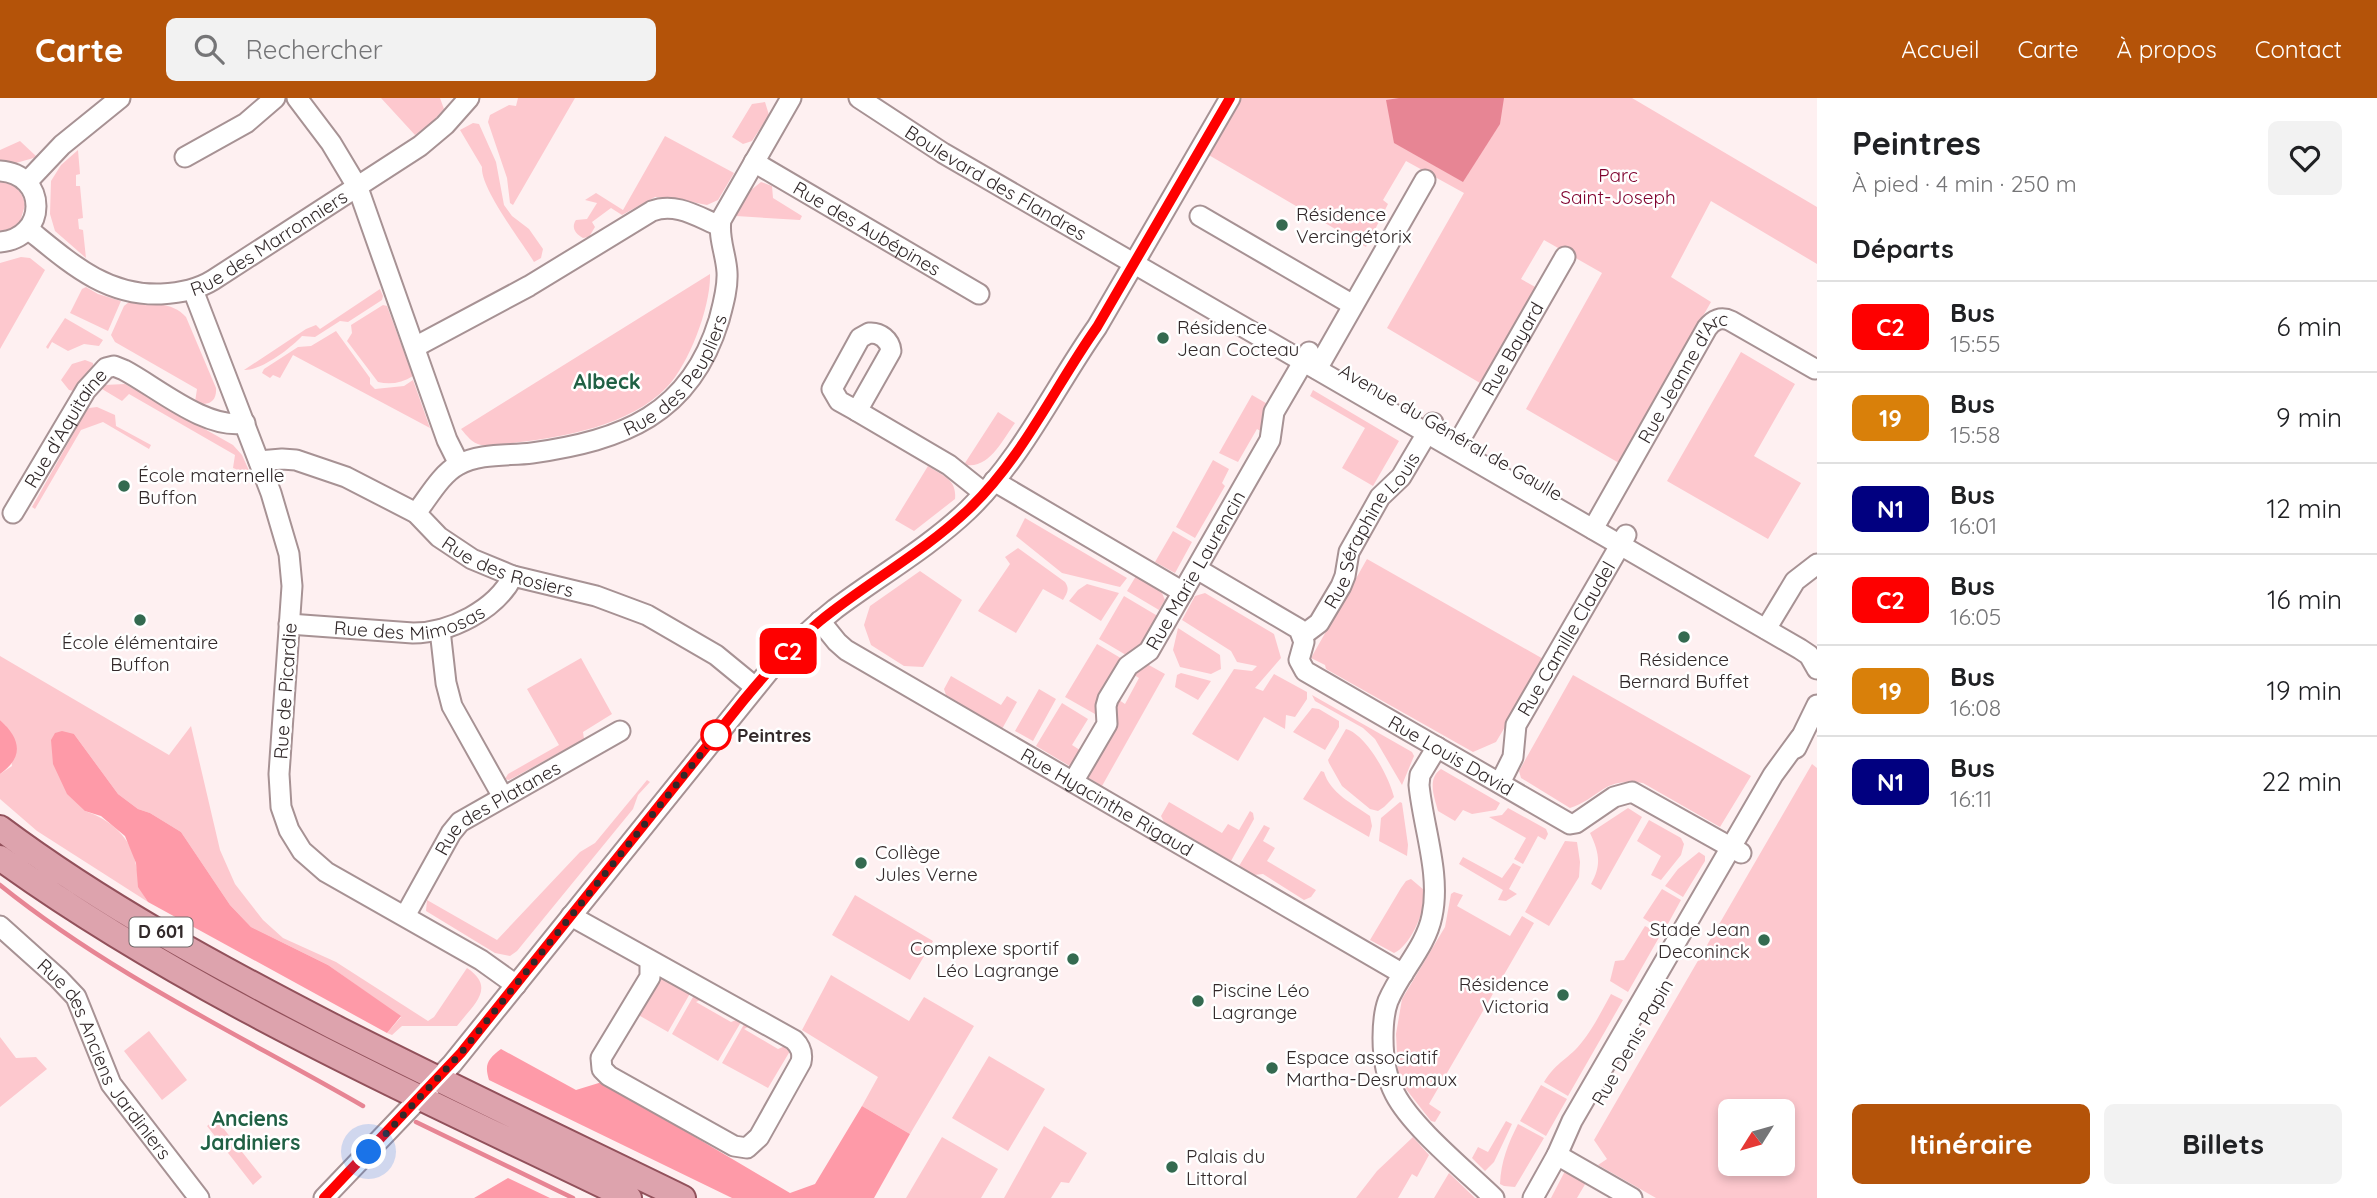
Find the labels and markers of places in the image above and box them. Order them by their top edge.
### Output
place label: Résidence Vercingétorix [1296,202,1411,248]
marker: Résidence Vercingétorix [1274,217,1290,233]
place label: Résidence Jean Cocteau [1177,315,1299,361]
marker: Résidence Jean Cocteau [1155,330,1171,346]
place label: École maternelle Buffon [138,463,284,509]
marker: École maternelle Buffon [116,478,132,494]
marker: École élémentaire Buffon [132,612,148,628]
marker: Résidence Bernard Buffet [1676,629,1692,645]
place label: École élémentaire Buffon [62,630,218,676]
place label: Résidence Bernard Buffet [1619,647,1749,693]
marker: Peintres [701,720,731,750]
place label: Peintres [737,723,811,747]
place label: Collège Jules Verne [875,840,978,886]
marker: Collège Jules Verne [853,855,869,871]
place label: Stade Jean Deconinck [1650,917,1750,963]
marker: Stade Jean Deconinck [1756,932,1772,948]
place label: Complexe sportif Léo Lagrange [910,936,1059,982]
marker: Complexe sportif Léo Lagrange [1065,951,1081,967]
place label: Résidence Victoria [1459,972,1549,1018]
place label: Piscine Léo Lagrange [1212,978,1309,1024]
marker: Résidence Victoria [1555,987,1571,1003]
marker: Piscine Léo Lagrange [1190,993,1206,1009]
place label: Espace associatif Martha-Desrumaux [1286,1045,1457,1091]
marker: Espace associatif Martha-Desrumaux [1264,1060,1280,1076]
place label: Palais du Littoral [1186,1144,1265,1190]
marker: Palais du Littoral [1164,1159,1180,1175]

